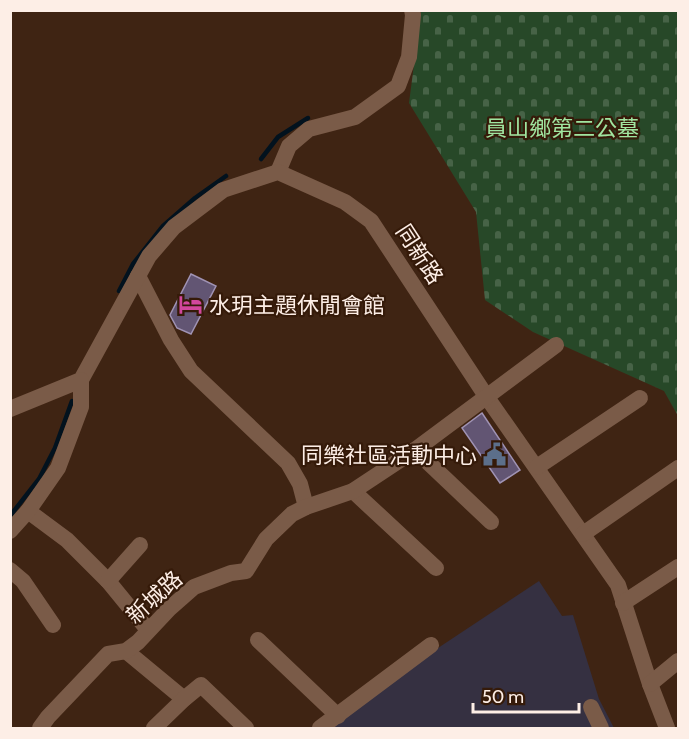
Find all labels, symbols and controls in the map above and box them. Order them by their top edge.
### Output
park label: 員山鄉第二公墓 [485,115,639,142]
street label: 同新路 [390,219,449,289]
hotel icon: 水玥主題休閒會館 [178,292,204,318]
place label: 水玥主題休閒會館 [209,292,385,319]
place label: 同樂社區活動中心 [301,442,477,469]
public building icon: 同樂社區活動中心 [482,442,508,468]
street label: 新城路 [121,565,188,629]
scale bar [473,676,580,714]
text: 50 m [482,686,524,708]

